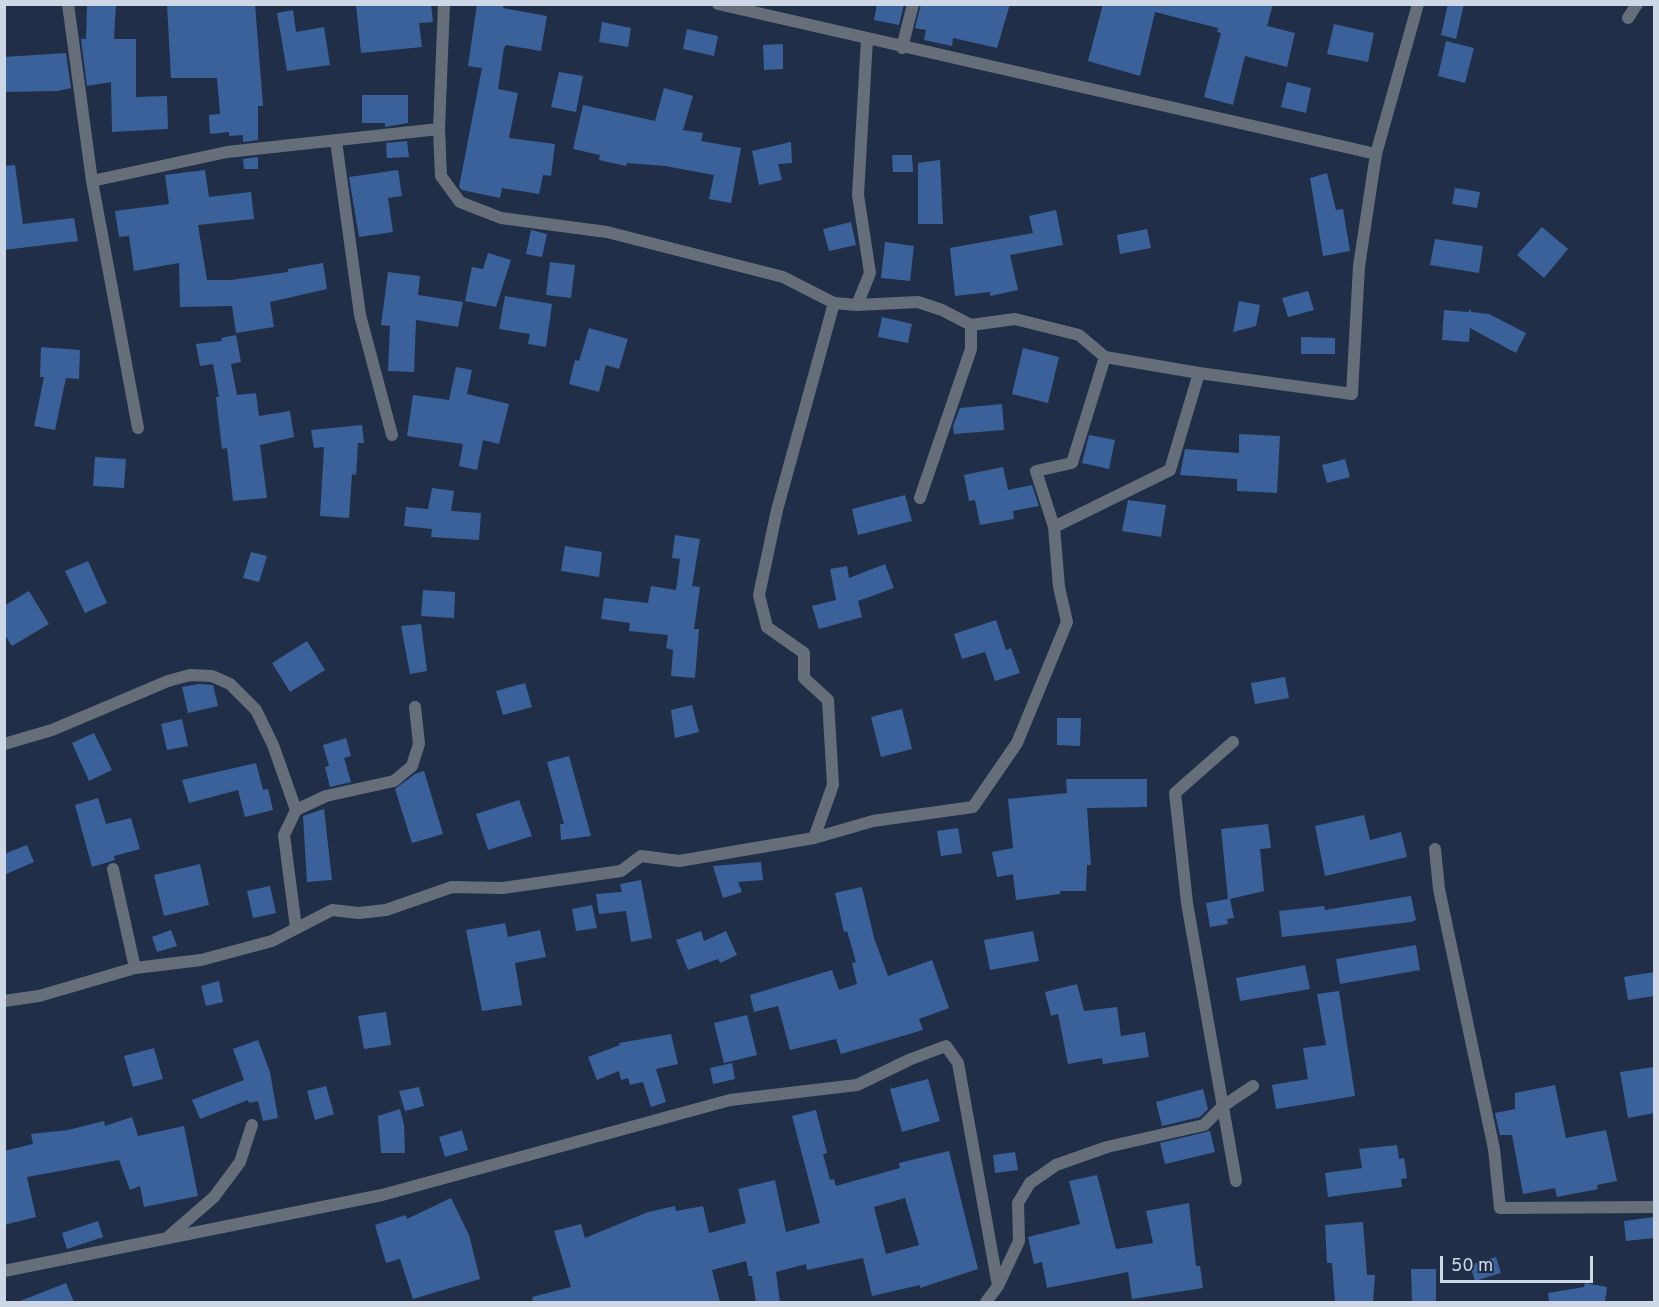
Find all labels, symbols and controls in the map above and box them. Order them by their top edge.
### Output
scale bar [1443,1244,1596,1282]
text: 50 m [1451,1255,1493,1278]

